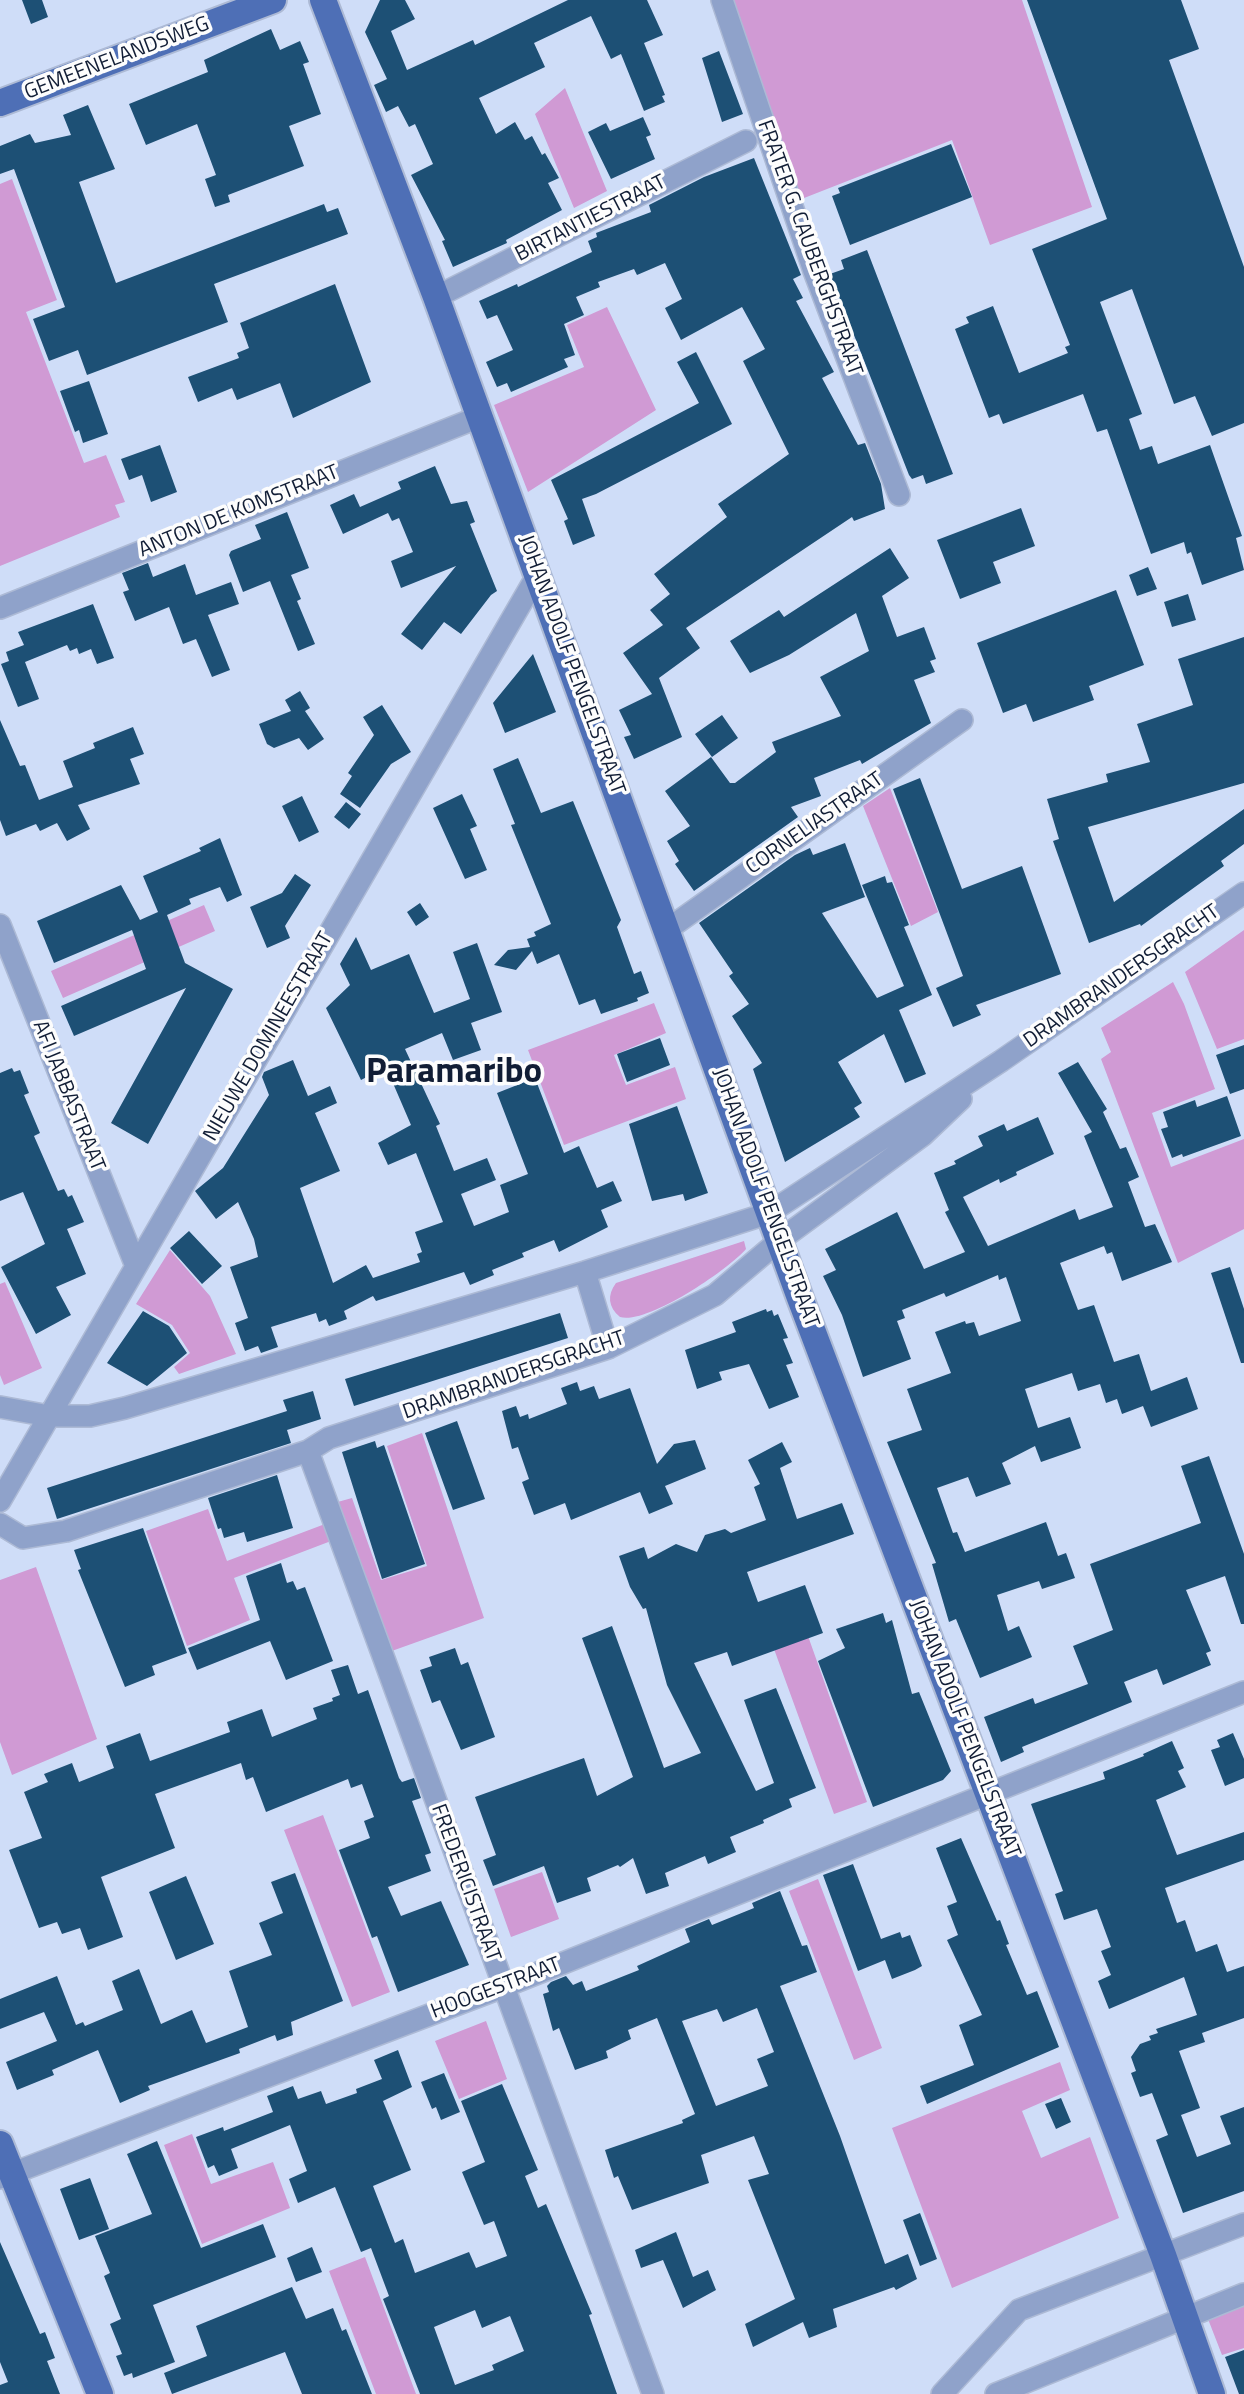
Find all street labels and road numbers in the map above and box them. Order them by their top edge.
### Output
street label: GEMEENELANDSWEG [21,12,213,106]
street label: FRATER G. CAUBERGHSTRAAT [751,117,867,379]
street label: BIRTANTIESTRAAT [511,170,671,268]
street label: ANTON DE KOMSTRAAT [135,460,343,564]
street label: JOHAN ADOLF PENGELSTRAAT [512,532,630,798]
street label: CORNELIASTRAAT [742,767,888,881]
street label: DRAMBRANDERSGRACHT [1019,900,1225,1054]
street label: NIEUWE DOMINEESTRAAT [199,928,339,1146]
street label: AFI JABBASTRAAT [26,1017,110,1175]
street label: JOHAN ADOLF PENGELSTRAAT [706,1065,824,1331]
street label: DRAMBRANDERSGRACHT [400,1326,628,1426]
street label: JOHAN ADOLF PENGELSTRAAT [903,1596,1025,1862]
street label: FREDERICISTRAAT [425,1801,505,1965]
street label: HOOGESTRAAT [428,1953,564,2025]

